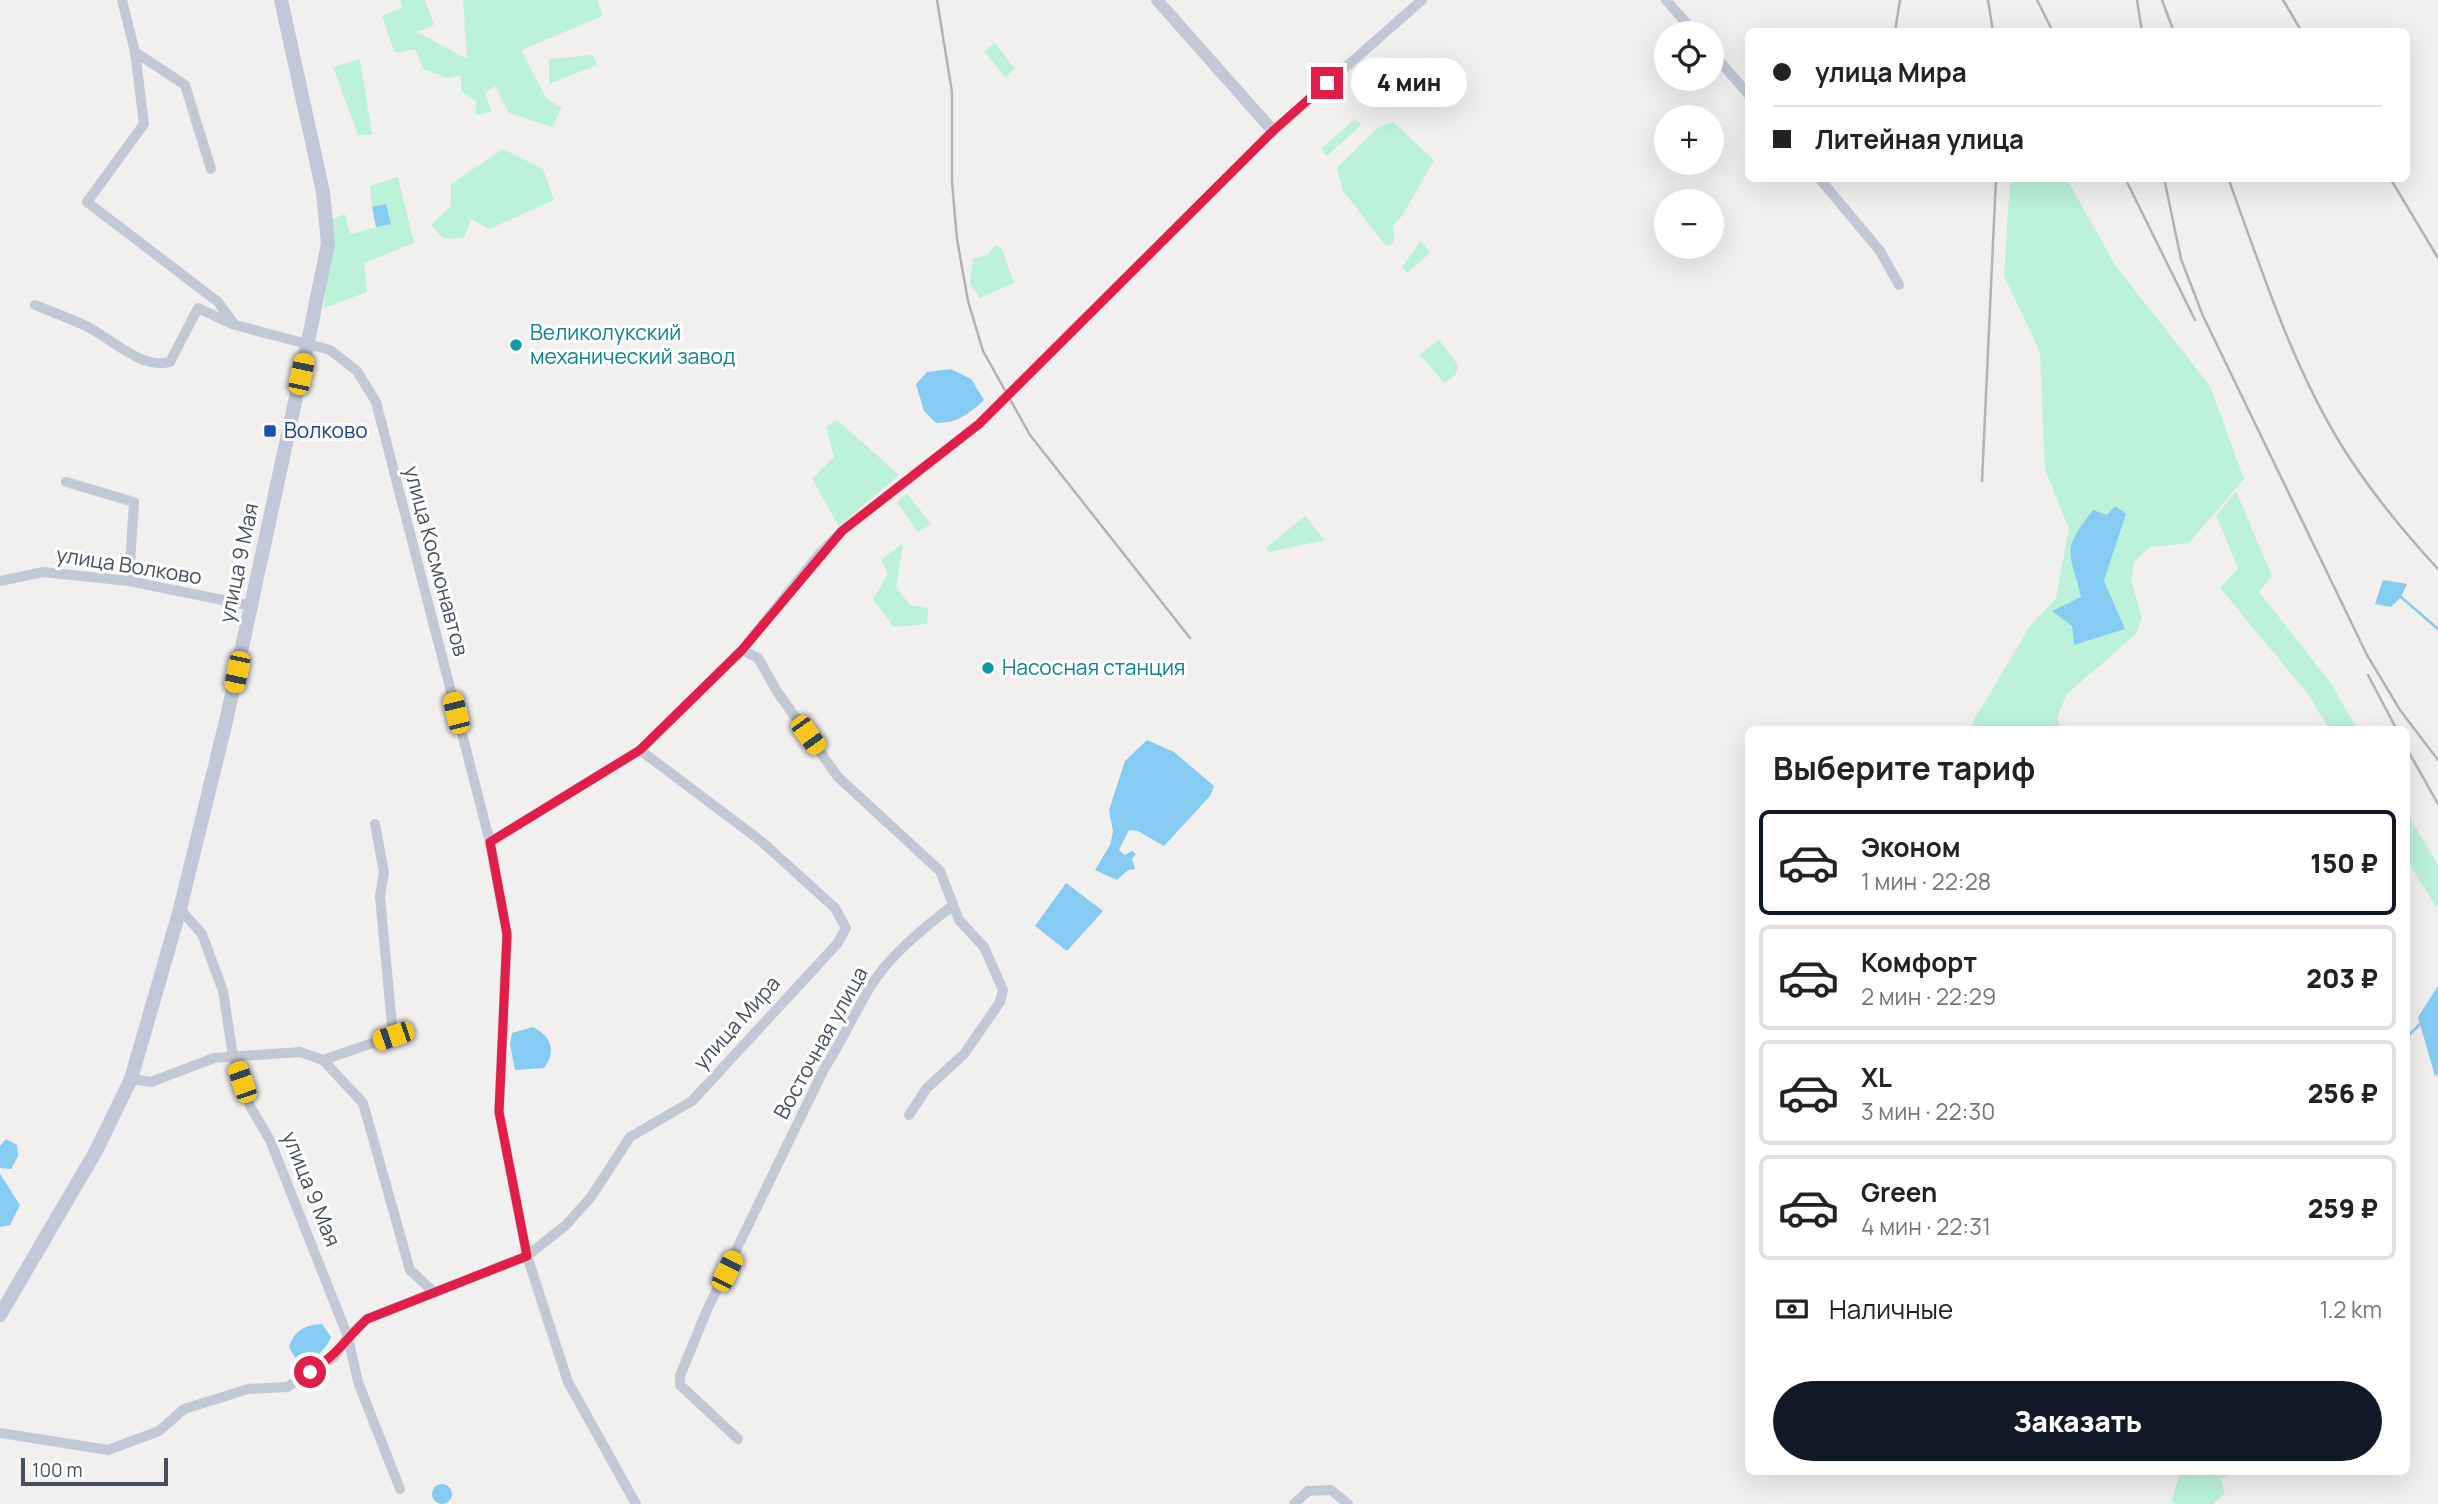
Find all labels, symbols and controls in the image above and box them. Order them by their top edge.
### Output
map controls [1654,21,1724,259]
button: locate [1654,21,1724,91]
text: улица Мира [1815,54,1967,90]
callout: 4 мин [1352,58,1467,108]
text: 4 мин [1377,66,1441,98]
route end [1311,67,1343,99]
button: + [1654,105,1724,175]
text: Литейная улица [1815,121,2024,157]
button: − [1654,189,1724,259]
place label: Великолукский механический завод [530,318,735,370]
marker: Великолукский механический завод [508,337,524,353]
car [287,351,316,397]
place label: Волково [284,416,368,444]
marker: Волково [262,423,278,439]
street label: улица Космонавтов [398,463,476,659]
street label: улица 9 Мая [212,500,264,625]
street label: улица Волково [54,540,204,590]
car [223,649,252,695]
place label: Насосная станция [1002,653,1185,681]
marker: Насосная станция [980,660,996,676]
car [441,690,472,736]
car [788,712,829,758]
text: Выберите тариф [1773,746,2035,790]
text: Эконом [1861,829,1961,865]
icon: car [1777,831,1840,894]
text: 150 ₽ [2310,845,2378,881]
text: 1 мин · 22:28 [1861,865,1991,897]
text: Комфорт [1861,944,1977,980]
icon: car [1777,946,1840,1009]
text: 203 ₽ [2306,960,2378,996]
street label: Восточная улица [767,961,874,1124]
street label: улица Мира [687,969,786,1075]
text: 2 мин · 22:29 [1861,980,1996,1012]
car [370,1019,417,1053]
car [226,1059,259,1105]
text: XL [1861,1059,1892,1095]
icon: car [1777,1061,1840,1124]
text: 256 ₽ [2308,1075,2378,1111]
text: 3 мин · 22:30 [1861,1095,1995,1127]
street label: улица 9 Мая [276,1127,348,1250]
text: Green [1861,1174,1937,1210]
icon: car [1777,1176,1840,1239]
text: 259 ₽ [2308,1190,2378,1226]
text: 4 мин · 22:31 [1861,1210,1991,1242]
car [709,1248,746,1294]
icon: cash [1773,1290,1811,1328]
text: Наличные [1829,1291,1953,1327]
text: 1.2 km [2319,1293,2382,1325]
route start [294,1356,326,1388]
button: Заказать [1773,1381,2382,1461]
scale bar [21,1455,168,1487]
text: 100 m [32,1457,83,1483]

